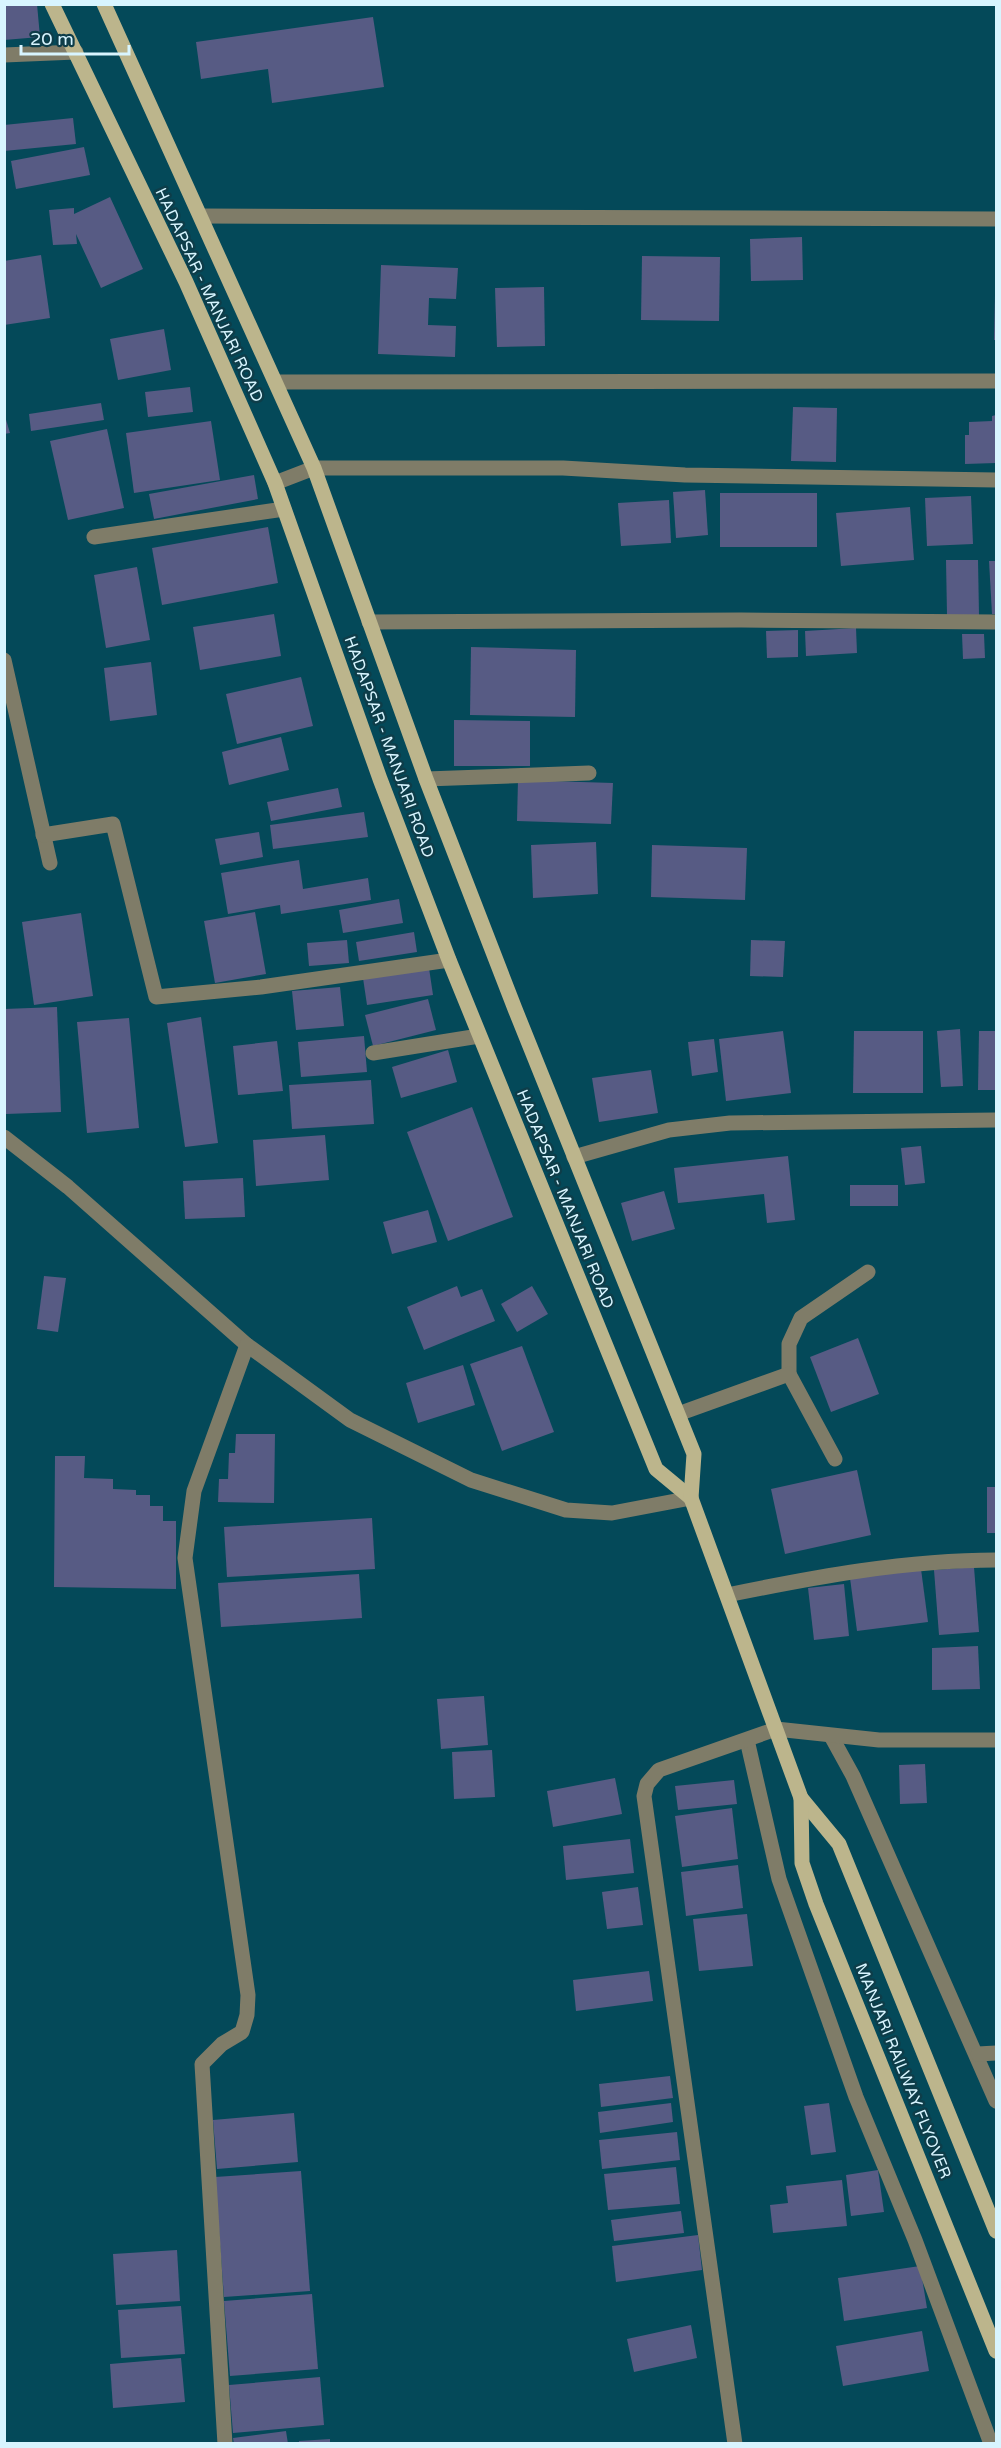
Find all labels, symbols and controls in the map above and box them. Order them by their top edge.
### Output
scale bar [21,18,129,56]
text: 20 m [30,28,74,50]
street label: HADAPSAR - MANJARI ROAD [150,185,268,405]
street label: HADAPSAR - MANJARI ROAD [340,633,438,861]
street label: HADAPSAR - MANJARI ROAD [512,1087,618,1311]
street label: MANJARI RAILWAY FLYOVER [851,1960,955,2182]

